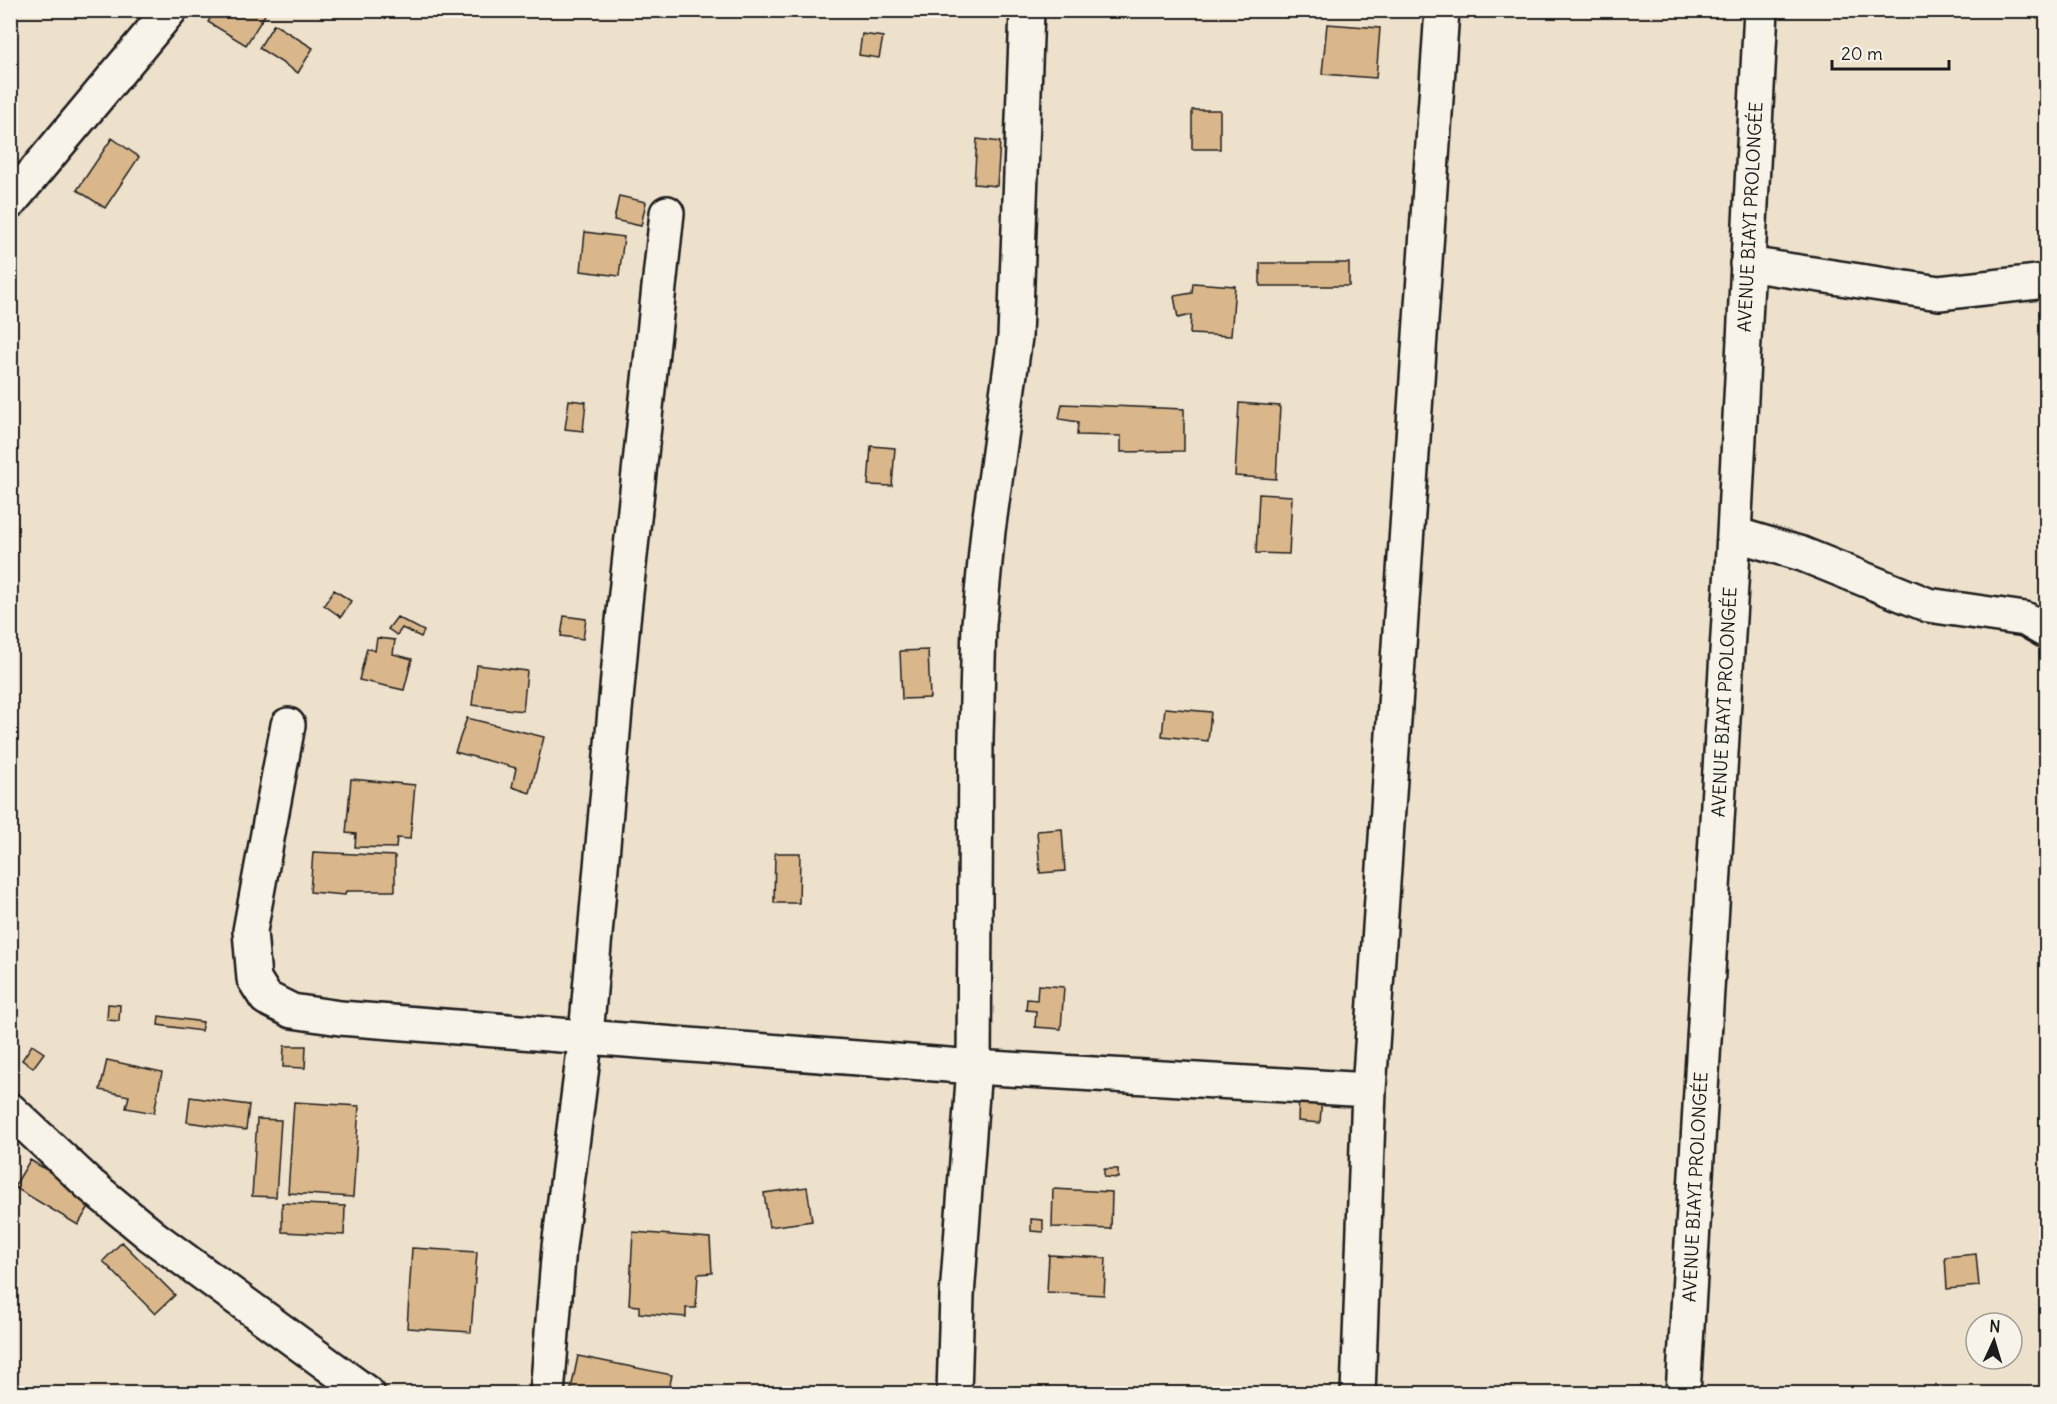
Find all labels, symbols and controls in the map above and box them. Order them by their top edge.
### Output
scale bar [1832,33,1949,71]
text: 20 m [1841,42,1883,65]
street label: AVENUE BIAYI PROLONGÉE [1732,101,1768,333]
street label: AVENUE BIAYI PROLONGÉE [1706,586,1742,818]
street label: AVENUE BIAYI PROLONGÉE [1677,1071,1713,1303]
north arrow [1964,1311,2024,1371]
text: N [1989,1316,2001,1336]

